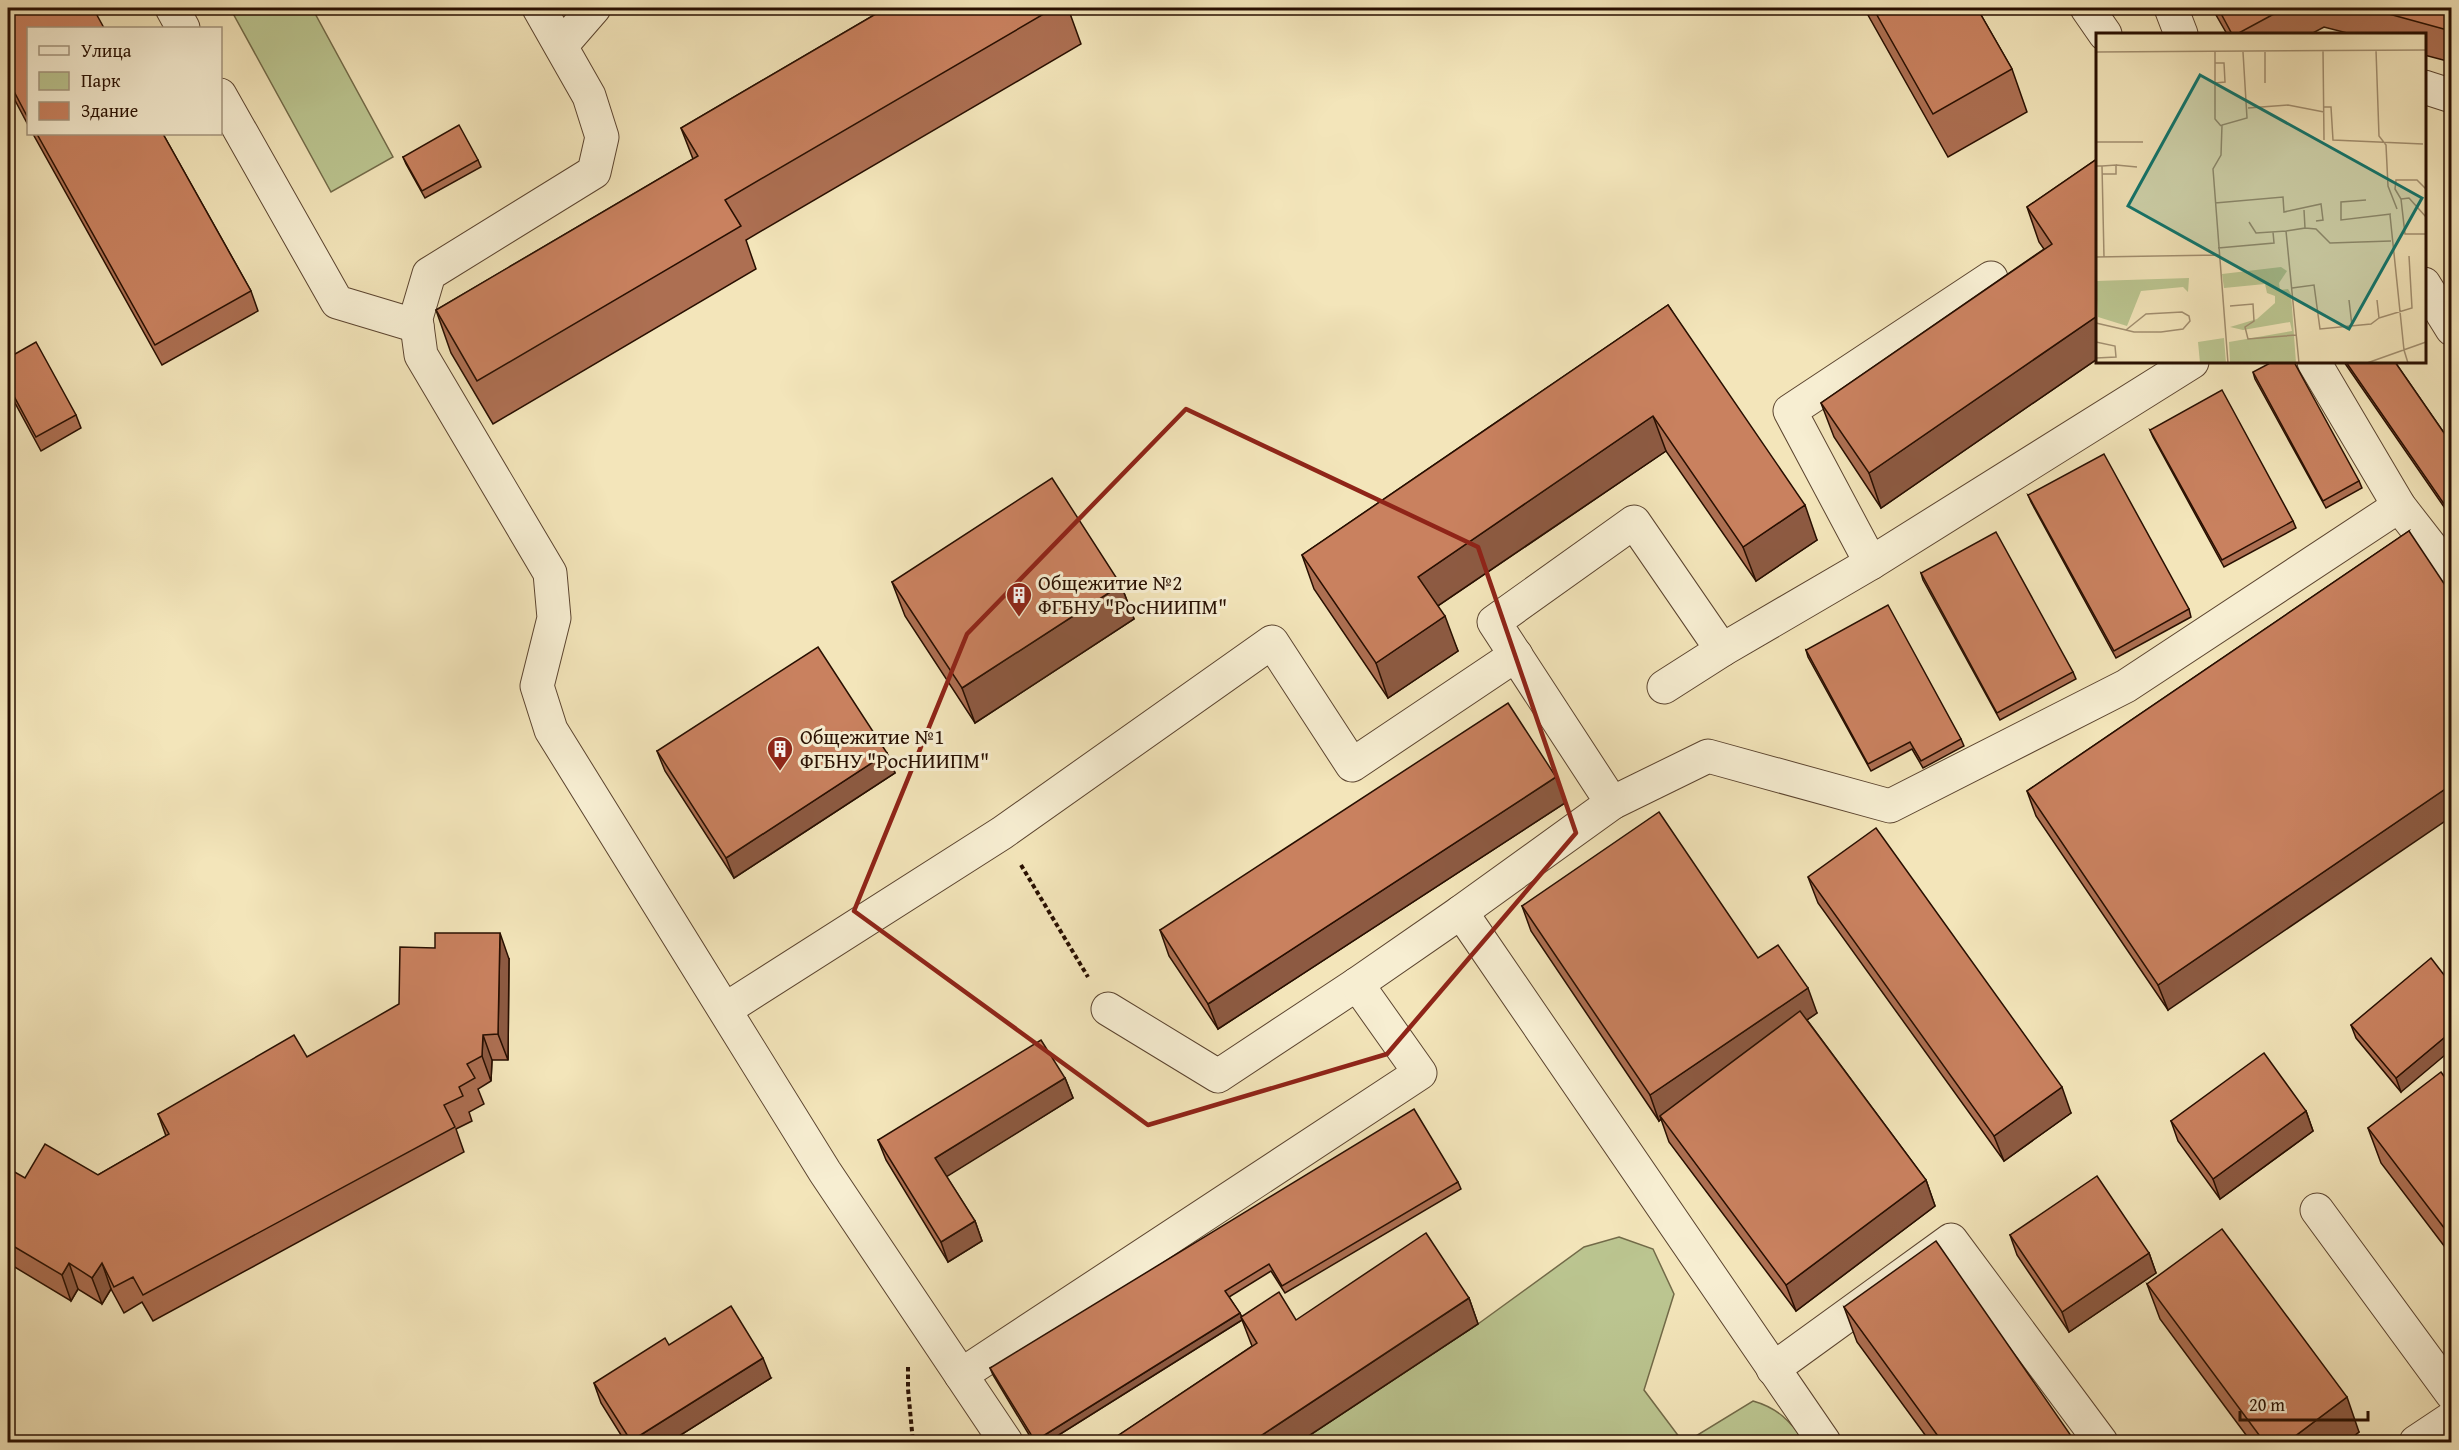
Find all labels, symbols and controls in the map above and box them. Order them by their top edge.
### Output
legend [27,27,222,135]
inset map [2096,33,2426,363]
text: Улица [81,37,132,64]
text: Парк [81,67,121,94]
text: Здание [81,97,138,124]
place label: Общежитие №2 ФГБНУ "РосНИИПМ" [1038,567,1227,622]
building icon: Общежитие №2 ФГБНУ "РосНИИПМ" [1004,580,1034,618]
place label: Общежитие №1 ФГБНУ "РосНИИПМ" [800,721,989,776]
building icon: Общежитие №1 ФГБНУ "РосНИИПМ" [765,734,795,772]
scale bar [2240,1384,2368,1422]
text: 20 m [2249,1391,2285,1418]

